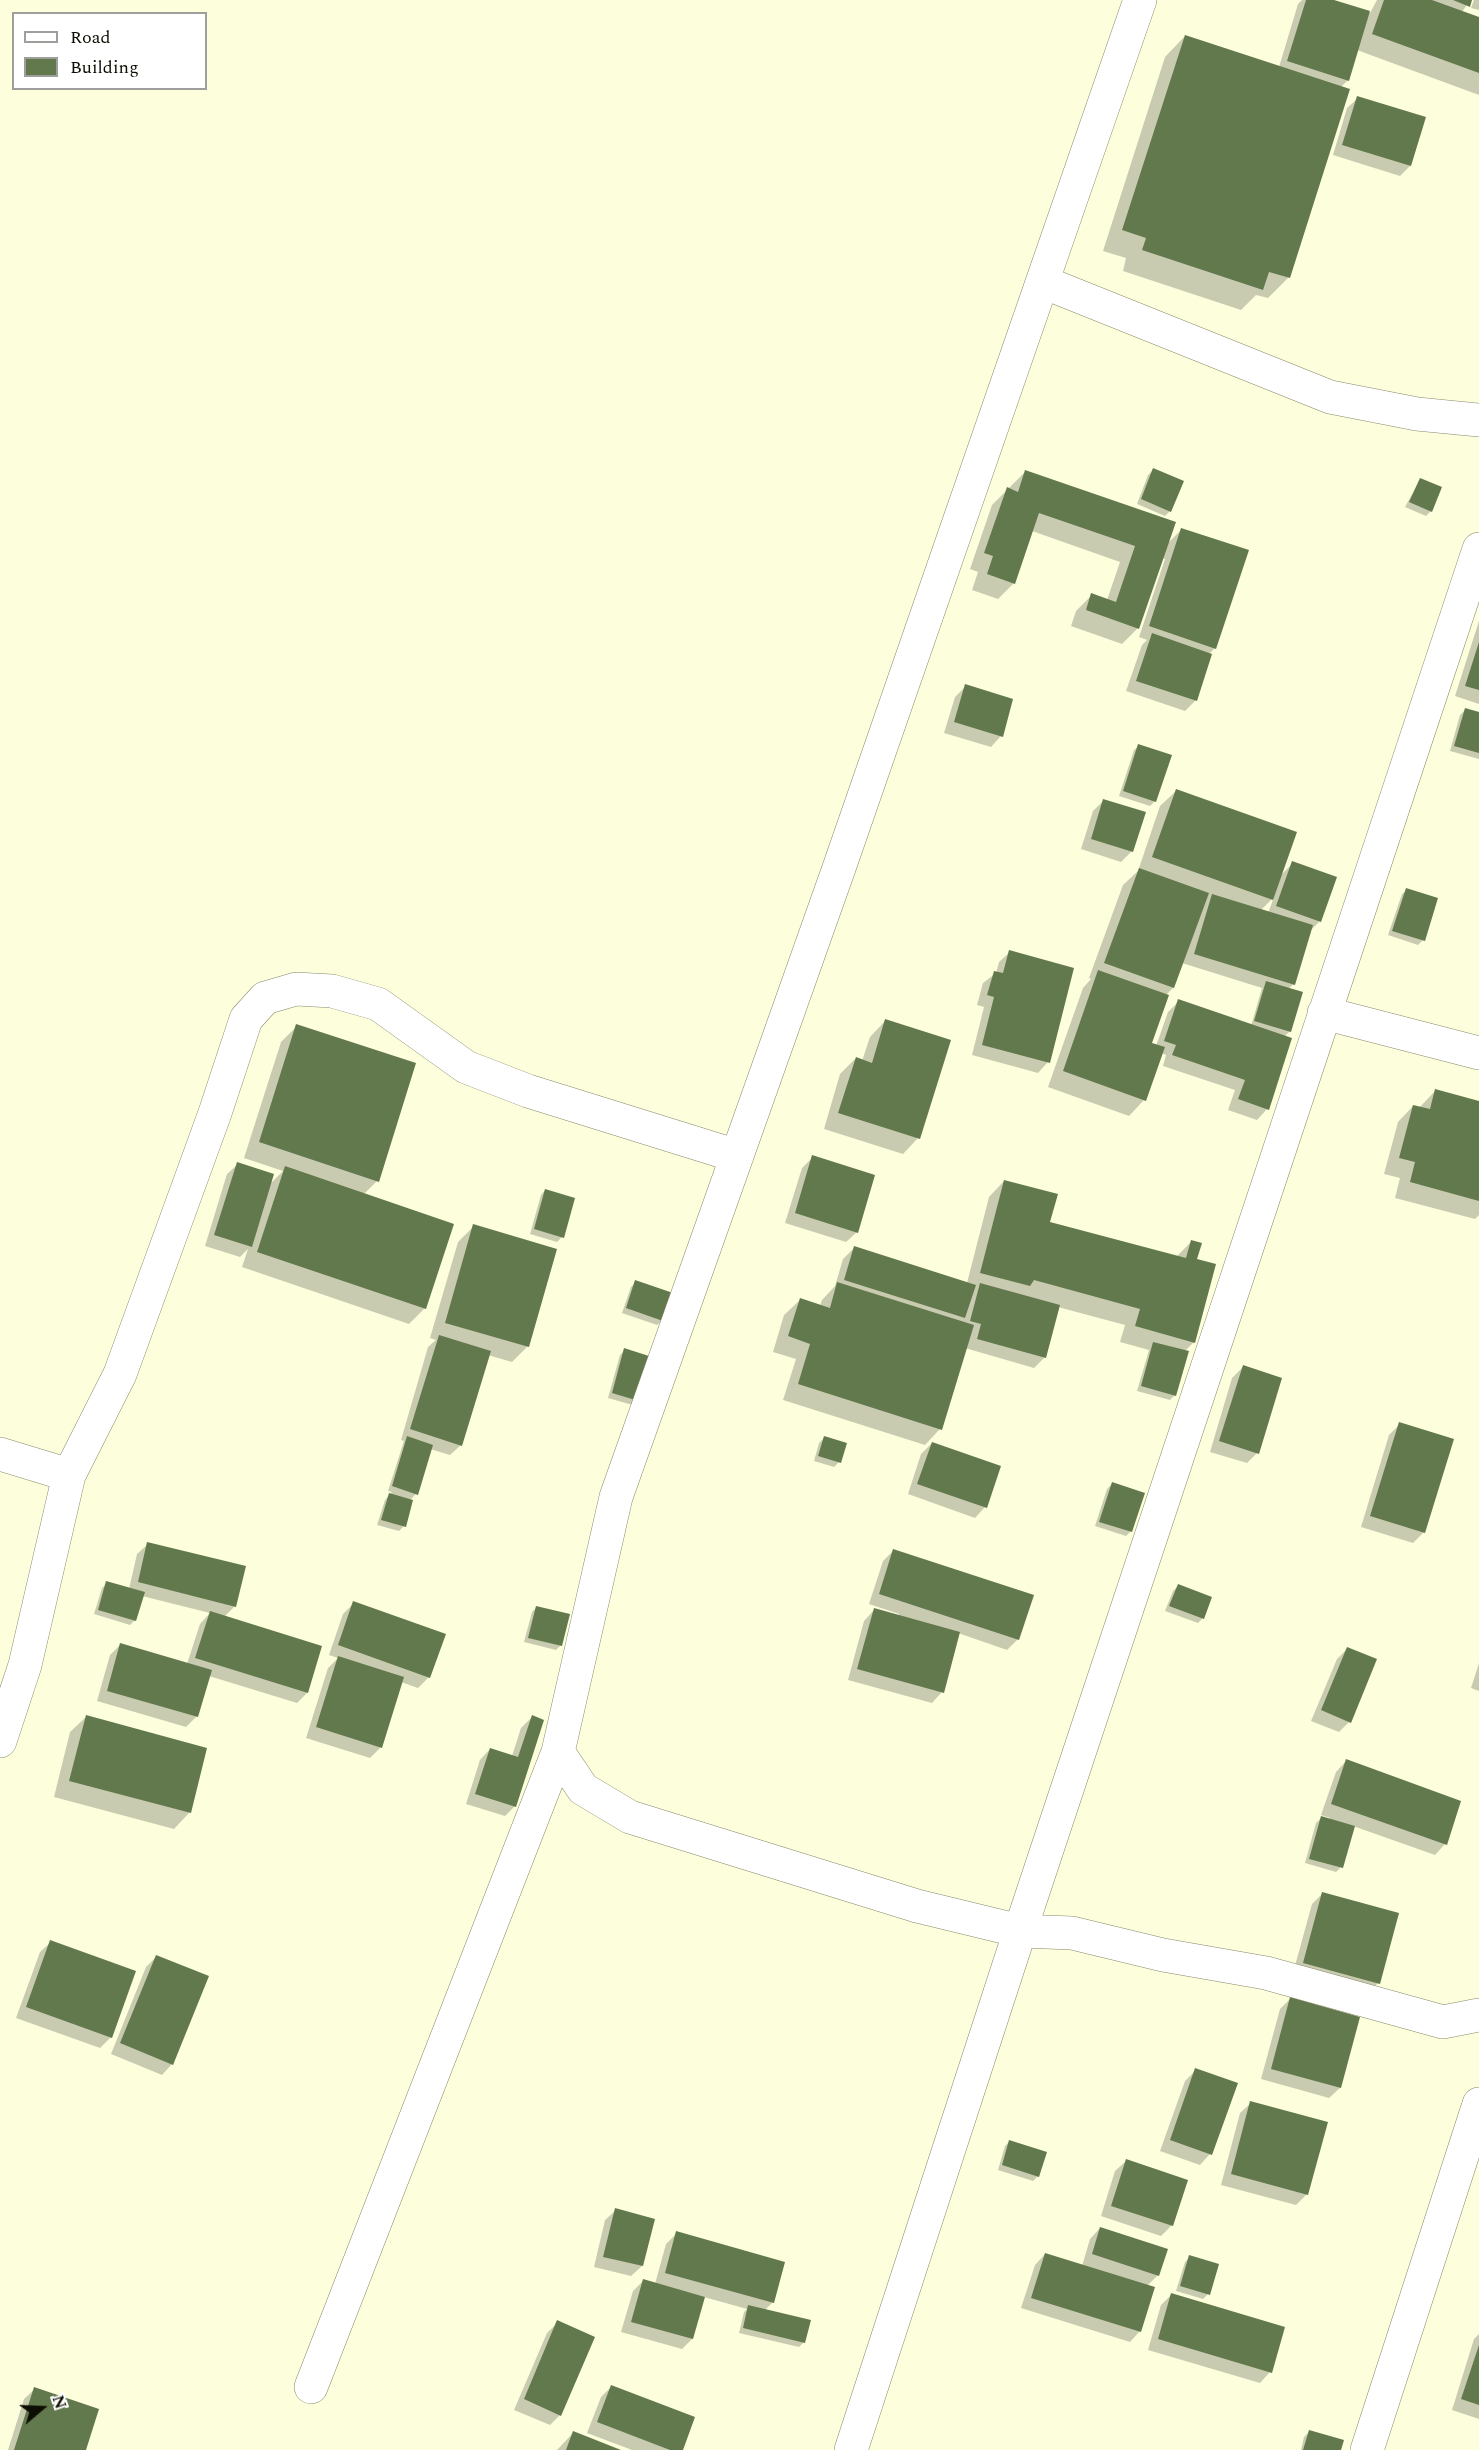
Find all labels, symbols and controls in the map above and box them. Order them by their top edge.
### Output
legend [12,12,207,90]
text: Road [70,24,111,51]
text: Building [70,54,139,81]
north arrow [12,2378,72,2438]
text: N [46,2392,72,2412]

